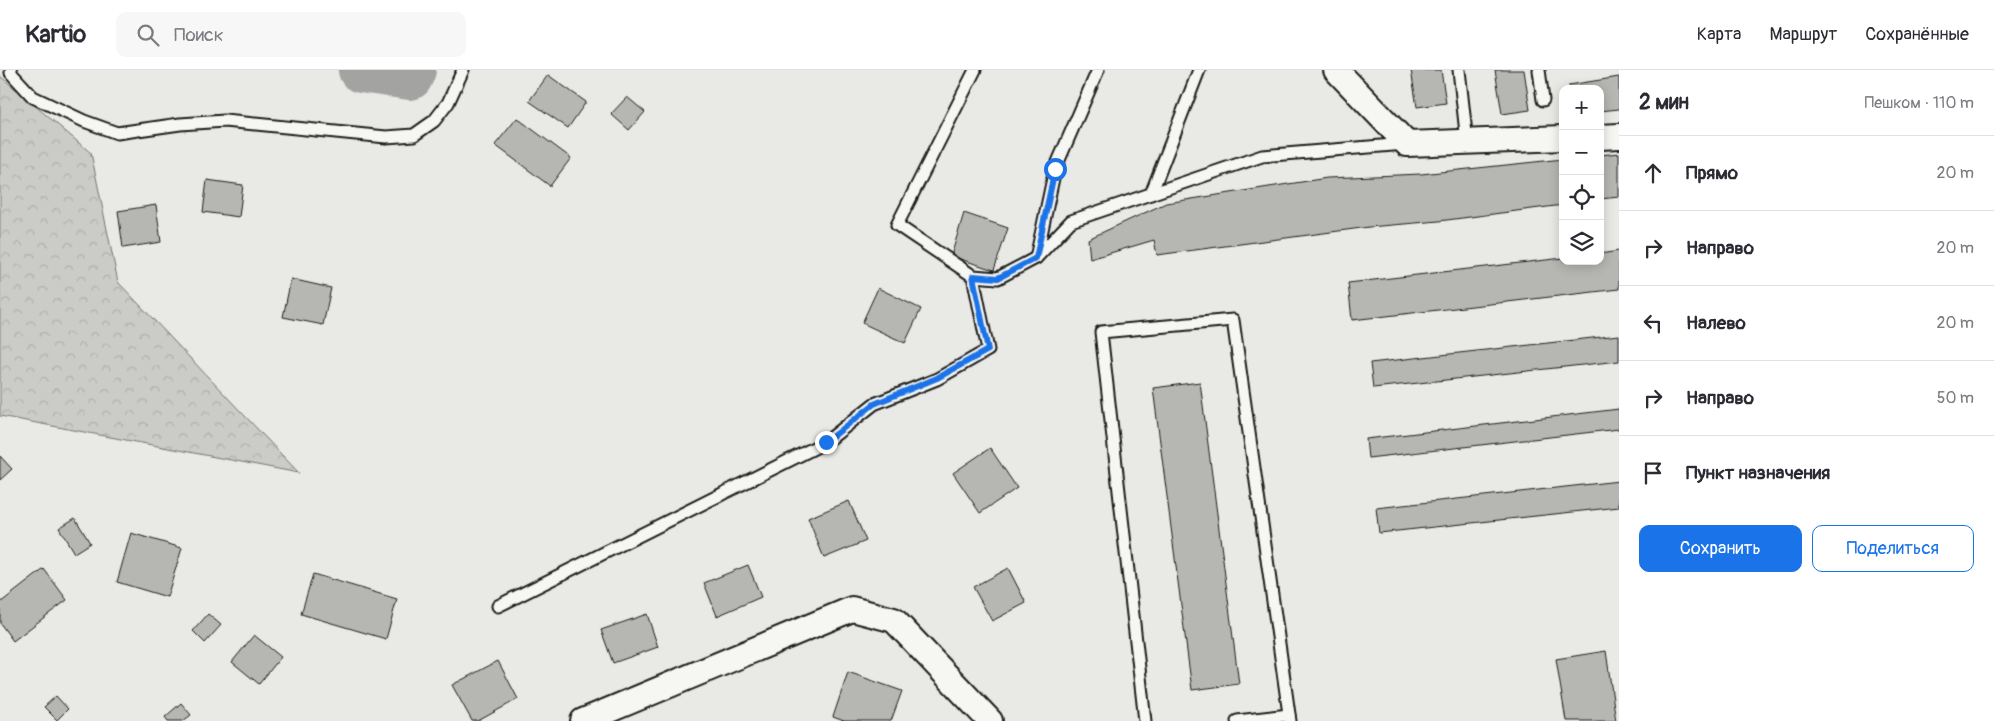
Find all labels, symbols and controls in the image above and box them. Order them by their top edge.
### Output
search box [116,12,466,57]
text: Kartio [25,20,86,49]
icon: search [134,21,162,49]
text: Поиск [174,23,224,47]
text: Карта [1697,23,1741,46]
text: Маршрут [1769,23,1837,46]
text: Сохранённые [1865,23,1969,46]
map controls [1559,85,1604,265]
button: + [1559,85,1604,130]
text: 2 мин [1639,89,1689,116]
text: Пешком · 110 m [1865,93,1974,113]
button: − [1559,130,1604,175]
route start [1044,158,1067,181]
icon: ahead [1639,159,1667,187]
text: Прямо [1686,161,1738,185]
text: 20 m [1936,163,1974,183]
button: locate [1559,175,1604,220]
button: layers [1559,220,1604,265]
icon: right [1639,234,1667,262]
text: Направо [1686,236,1754,260]
text: 20 m [1936,238,1974,258]
icon: left [1639,309,1667,337]
text: Налево [1686,311,1746,335]
text: 20 m [1936,313,1974,333]
icon: right [1639,384,1667,412]
text: Направо [1686,386,1754,410]
text: 50 m [1937,388,1974,408]
route end [815,431,838,454]
icon: arrive [1639,459,1667,487]
text: Пункт назначения [1686,461,1830,485]
button: Сохранить [1639,525,1802,572]
button: Поделиться [1812,525,1974,572]

